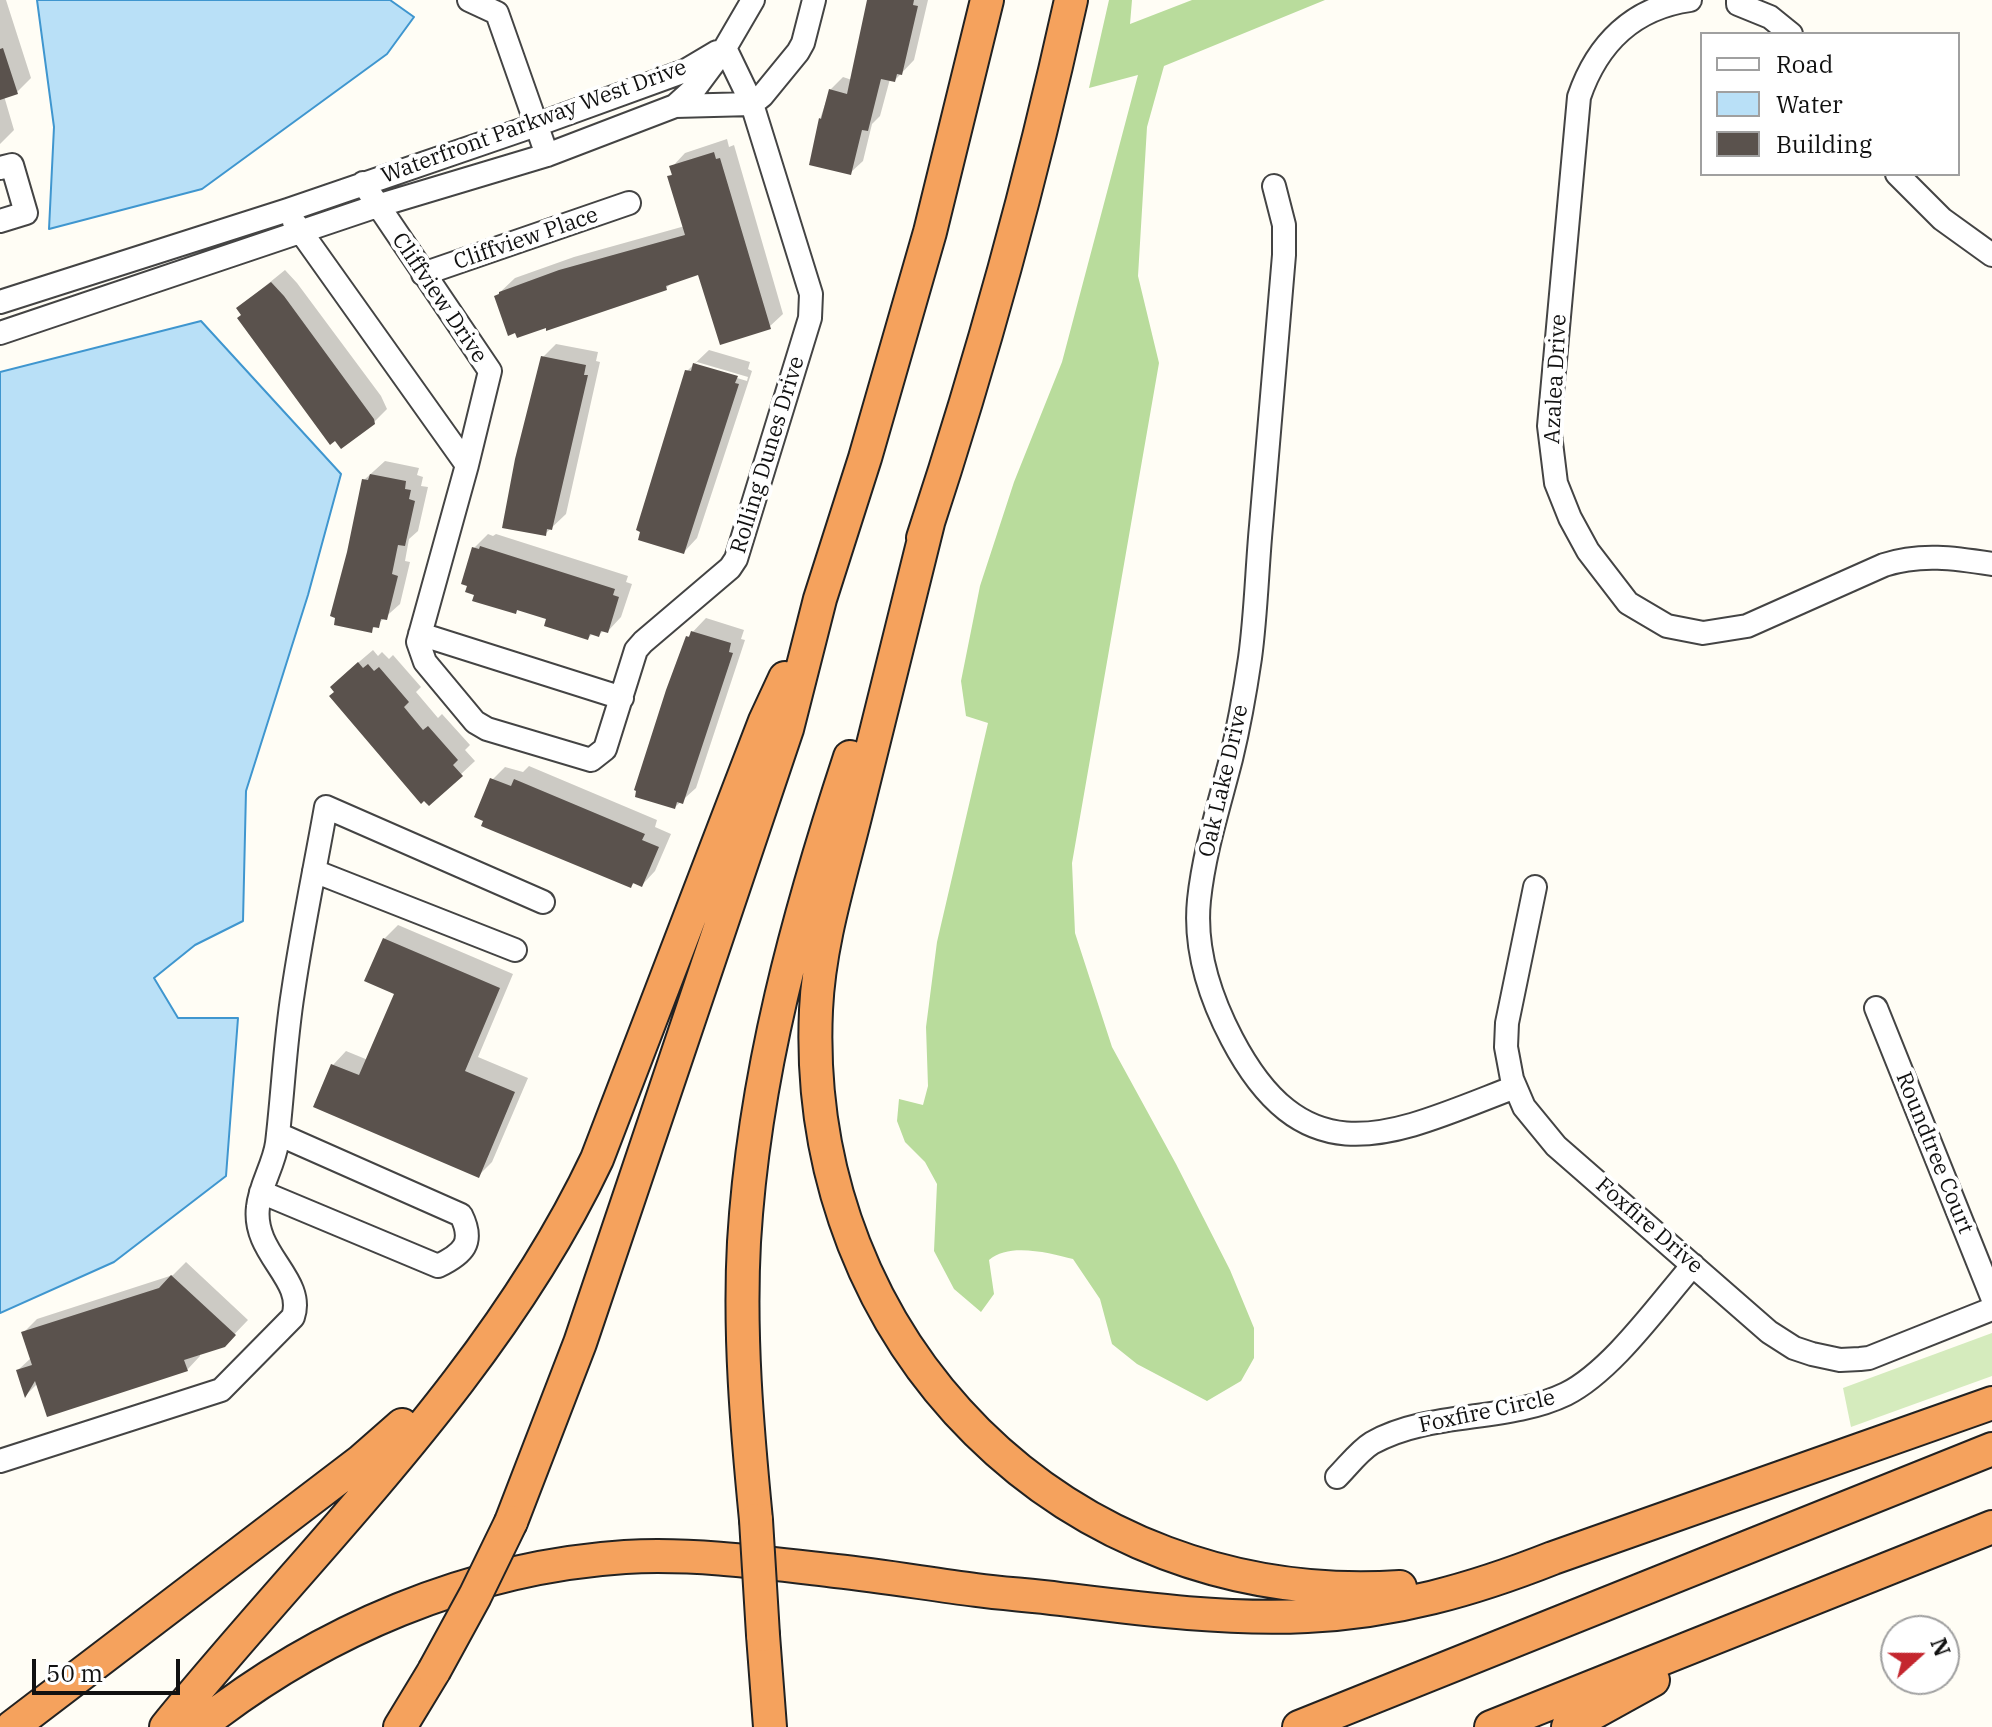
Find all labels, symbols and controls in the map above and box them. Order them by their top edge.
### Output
legend [1700,32,1960,176]
text: Road [1776,48,1833,80]
street label: Waterfront Parkway West Drive [378,54,690,190]
text: Water [1776,88,1843,120]
text: Building [1776,128,1872,160]
street label: Cliffview Place [450,202,602,276]
street label: Cliffview Drive [386,228,492,368]
street label: Azalea Drive [1539,313,1573,445]
street label: Rolling Dunes Drive [725,353,811,557]
street label: Oak Lake Drive [1194,702,1254,860]
street label: Roundtree Court [1890,1068,1978,1238]
street label: Foxfire Drive [1590,1172,1708,1280]
street label: Foxfire Circle [1417,1385,1557,1439]
north arrow [1880,1615,1960,1695]
text: N [1924,1634,1958,1660]
scale bar [36,1643,184,1693]
text: 50 m [46,1657,103,1689]

